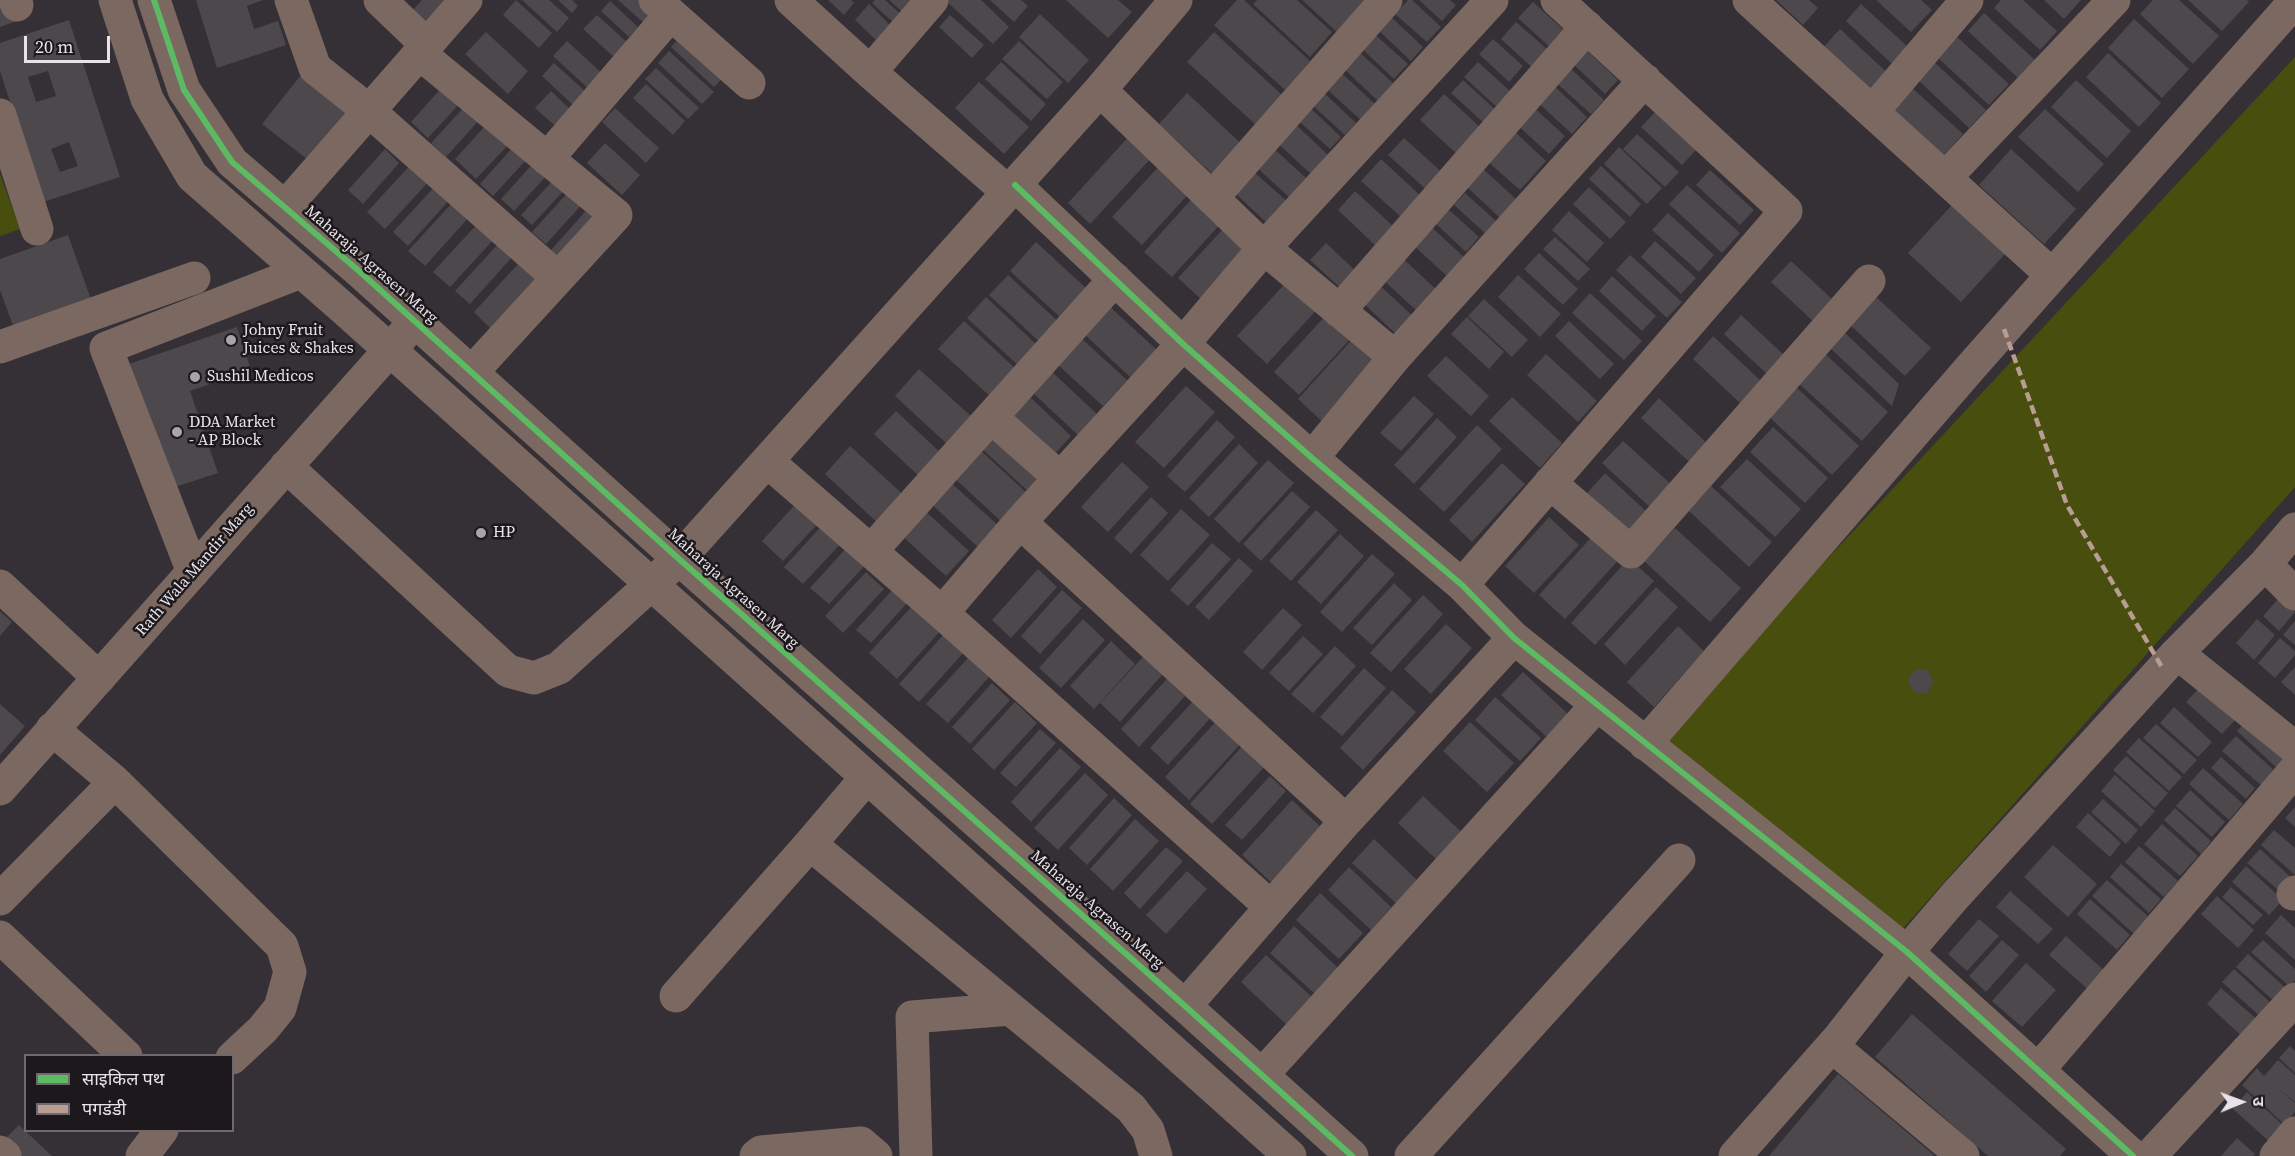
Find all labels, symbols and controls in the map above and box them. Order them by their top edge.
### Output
scale bar [27,24,112,62]
text: 20 m [35,34,73,59]
street label: Maharaja Agrasen Marg [300,202,442,328]
place label: Johny Fruit Juices & Shakes [243,321,354,359]
marker: Johny Fruit Juices & Shakes [224,333,238,347]
place label: Sushil Medicos [207,367,314,387]
marker: Sushil Medicos [188,370,202,384]
place label: DDA Market - AP Block [189,413,275,451]
marker: DDA Market - AP Block [170,425,184,439]
street label: Rath Wala Mandir Marg [132,500,258,640]
place label: HP [493,523,515,543]
street label: Maharaja Agrasen Marg [663,525,803,653]
marker: HP [474,526,488,540]
street label: Maharaja Agrasen Marg [1026,847,1168,973]
legend [24,1054,234,1132]
text: साइकिल पथ [82,1066,164,1091]
north arrow [2211,1072,2271,1132]
text: पगडंडी [82,1096,126,1121]
text: उ [2248,1097,2270,1107]

